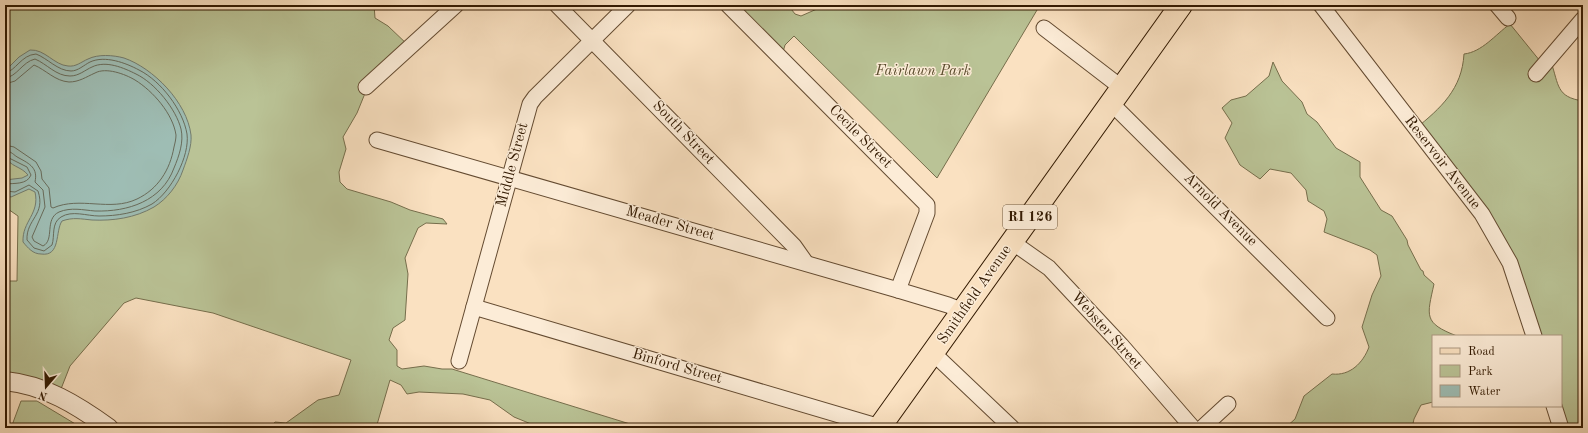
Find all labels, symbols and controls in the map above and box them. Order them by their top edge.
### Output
park label: Fairlawn Park [874,64,971,79]
street label: South Street [649,98,717,168]
street label: Cecile Street [826,103,894,171]
street label: Reservoir Avenue [1401,113,1483,213]
street label: Middle Street [494,121,532,209]
street label: Arnold Avenue [1180,170,1260,250]
street label: Meader Street [624,204,716,244]
road number: RI 126 [1003,205,1057,229]
street label: Smithfield Avenue [935,243,1015,347]
street label: Webster Street [1068,290,1144,372]
legend [1432,335,1562,407]
text: Road [1468,346,1495,358]
street label: Binford Street [630,347,724,387]
text: Park [1468,366,1493,378]
north arrow [26,367,66,407]
text: Water [1468,386,1501,398]
text: N [37,388,49,402]

